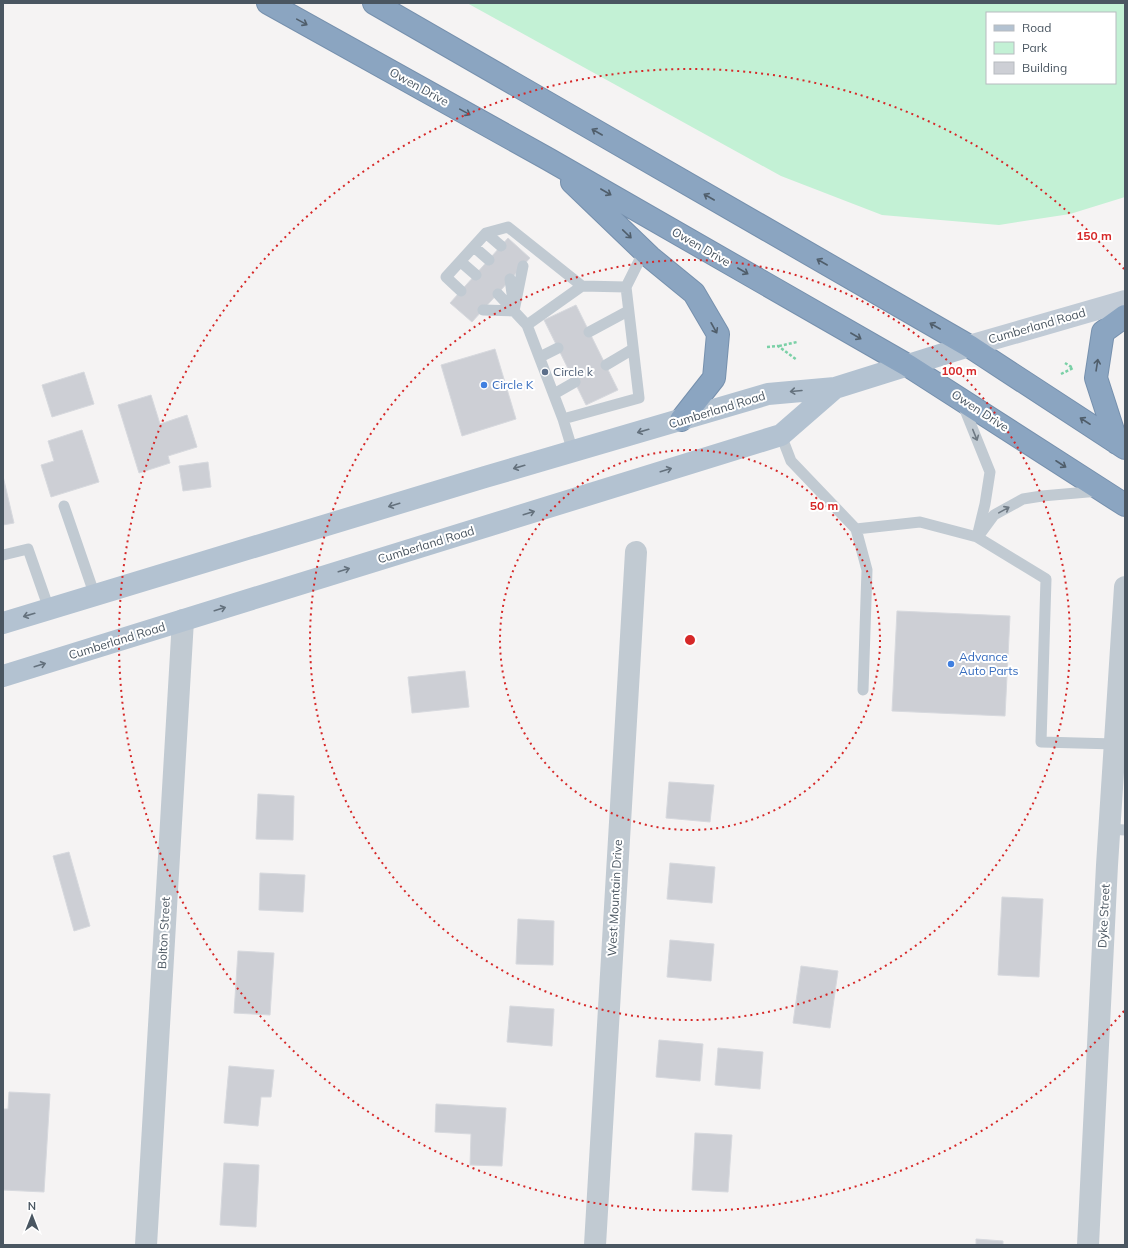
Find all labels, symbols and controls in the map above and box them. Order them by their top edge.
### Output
legend [986,12,1116,84]
one-way arrow [296,19,308,26]
text: Road [1022,20,1051,35]
text: Park [1022,40,1048,55]
text: Building [1022,60,1067,75]
street label: Owen Drive [387,64,451,109]
one-way arrow [458,109,470,117]
one-way arrow [591,128,603,136]
one-way arrow [600,189,612,197]
one-way arrow [703,192,715,200]
street label: Owen Drive [669,224,733,269]
text: 150 m [1076,228,1112,243]
one-way arrow [622,229,632,239]
one-way arrow [816,257,828,265]
one-way arrow [737,267,749,275]
street label: Cumberland Road [987,304,1087,347]
one-way arrow [711,322,719,334]
one-way arrow [929,322,941,330]
one-way arrow [850,332,862,340]
one-way arrow [1094,359,1102,372]
text: 100 m [941,363,977,378]
place label: Circle k [553,364,594,379]
marker: Circle k [540,367,550,377]
place label: Circle K [492,377,534,392]
marker: Circle K [479,380,489,390]
street label: Owen Drive [949,387,1012,435]
street label: Cumberland Road [667,388,767,431]
one-way arrow [790,388,803,395]
one-way arrow [1079,417,1091,425]
one-way arrow [637,428,650,435]
one-way arrow [972,429,980,441]
one-way arrow [1055,460,1066,468]
one-way arrow [512,464,525,472]
one-way arrow [659,466,672,473]
text: 50 m [810,498,838,513]
one-way arrow [388,502,401,509]
one-way arrow [998,506,1010,513]
one-way arrow [522,509,535,516]
street label: Cumberland Road [376,523,476,566]
one-way arrow [338,566,351,573]
one-way arrow [213,605,226,612]
one-way arrow [22,612,35,619]
street label: Cumberland Road [67,619,167,662]
centre of rings [683,633,697,647]
place label: Advance Auto Parts [959,649,1018,678]
marker: Advance Auto Parts [946,659,956,669]
one-way arrow [34,661,47,668]
street label: West Mountain Drive [604,839,625,957]
street label: Dyke Street [1094,884,1113,948]
street label: Bolton Street [154,897,173,969]
north arrow [12,1196,52,1236]
text: N [28,1199,36,1213]

